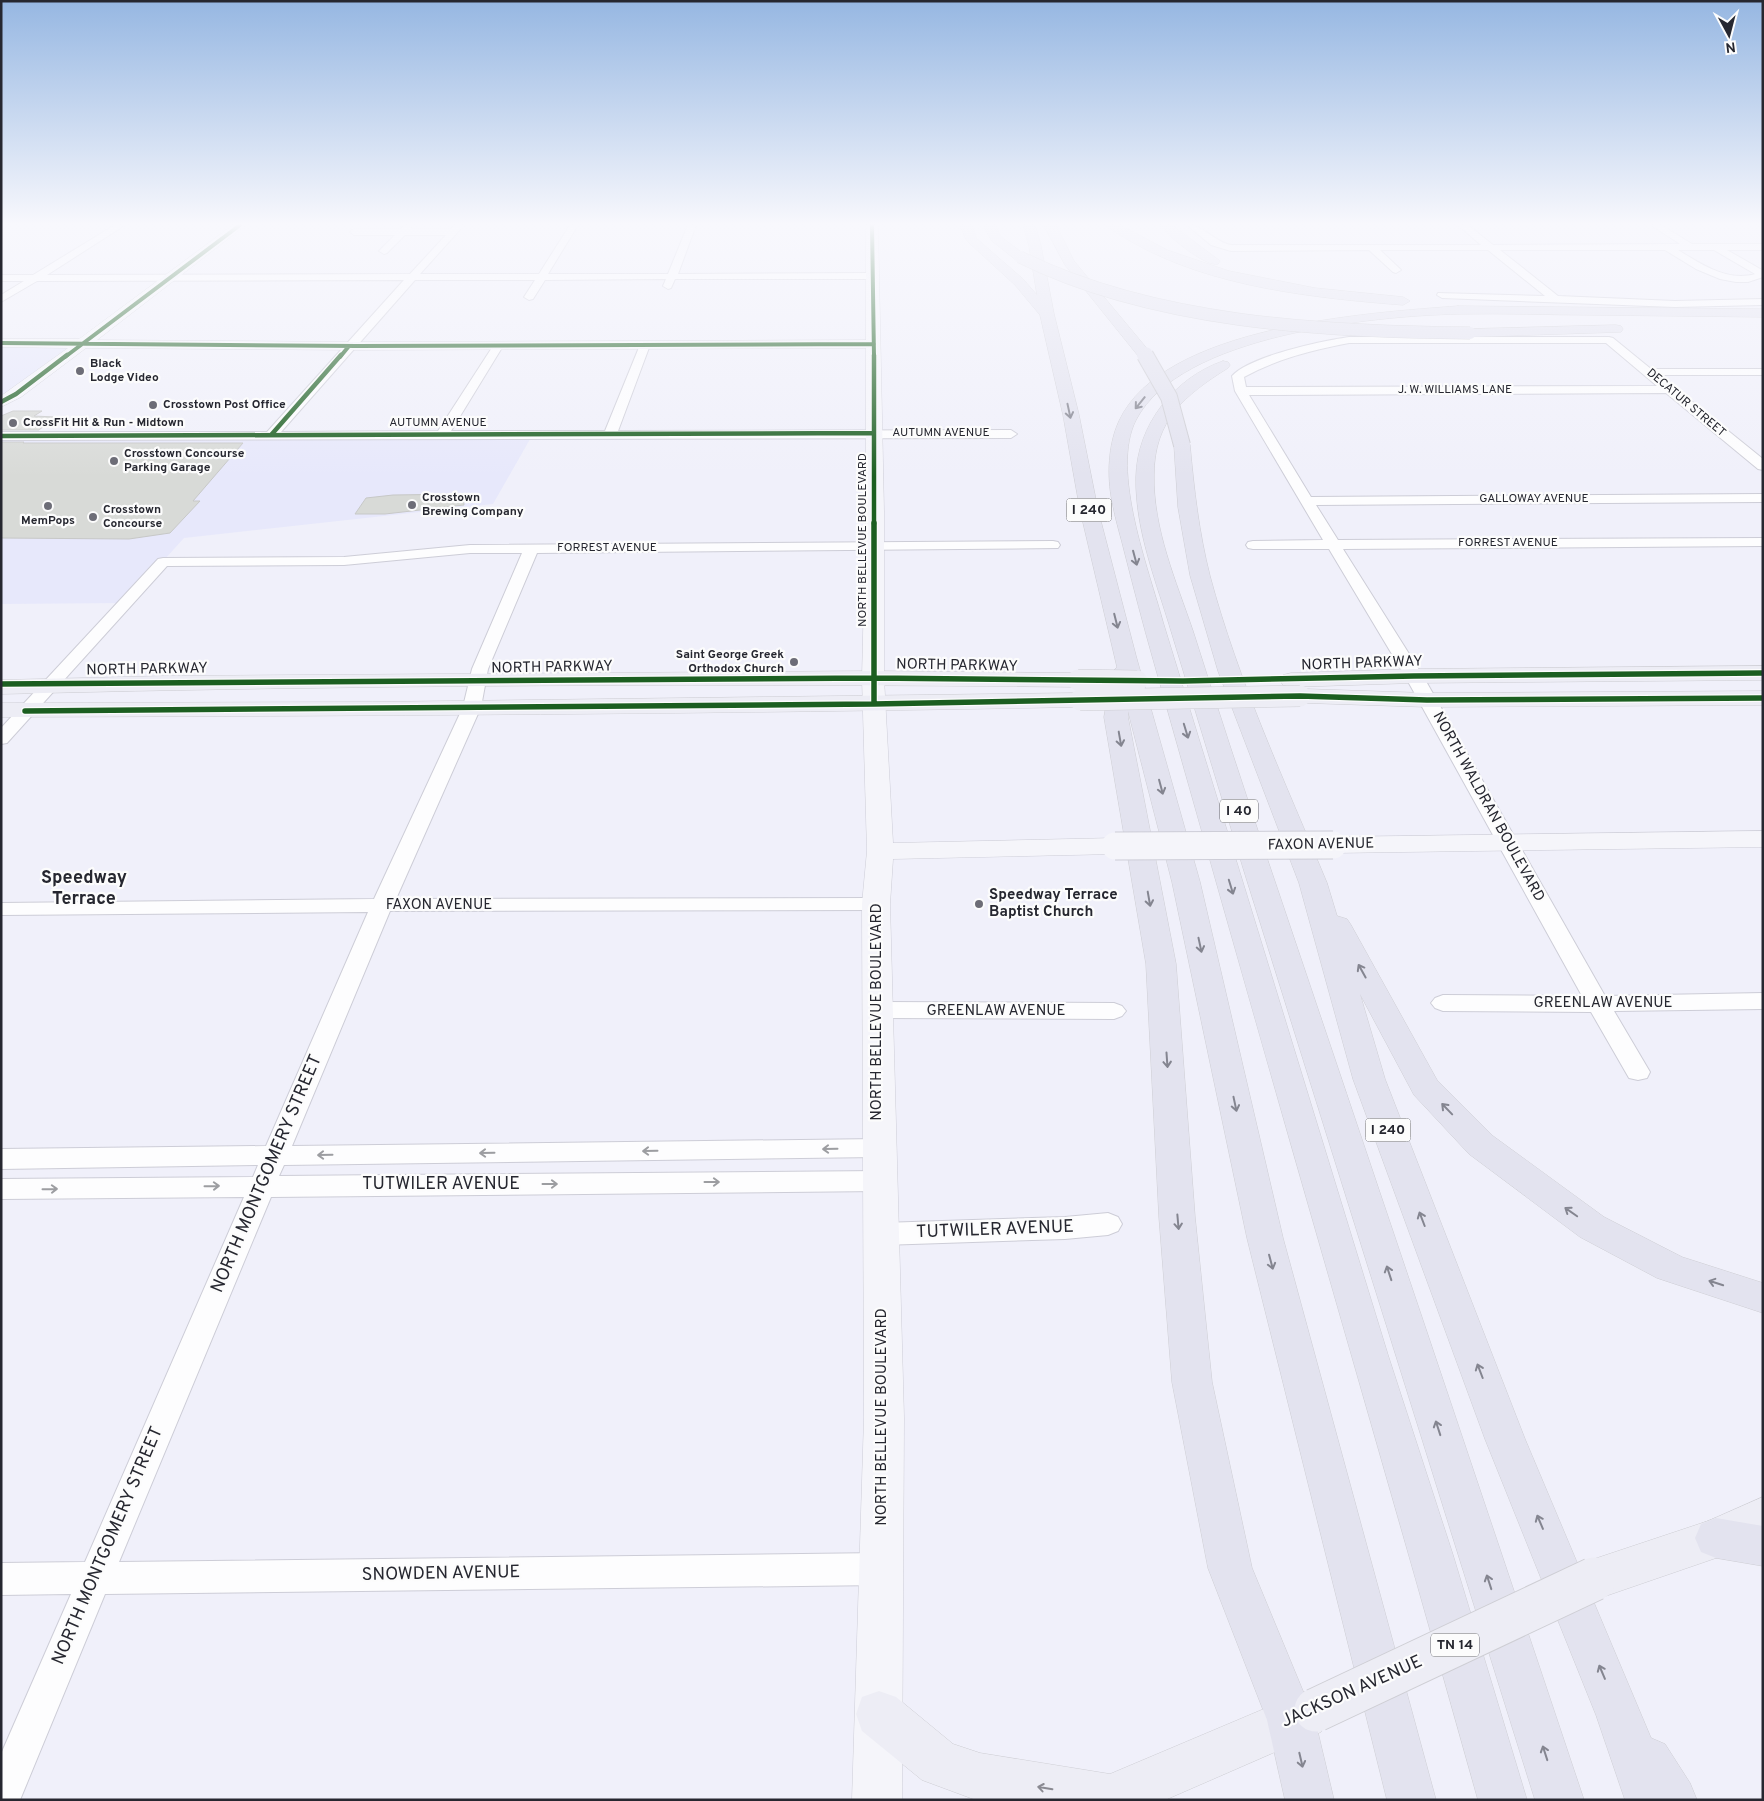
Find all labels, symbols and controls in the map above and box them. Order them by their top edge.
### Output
north arrow [1704,10,1754,60]
text: N [1724,37,1736,55]
place label: Black Lodge Video [90,356,159,386]
marker: Black Lodge Video [74,365,86,377]
street label: DECATUR STREET [1643,365,1729,441]
street label: J. W. WILLIAMS LANE [1398,382,1512,398]
one-way arrow [1134,396,1145,409]
place label: Crosstown Post Office [163,397,286,413]
marker: Crosstown Post Office [147,399,159,411]
one-way arrow [1065,402,1075,418]
place label: CrossFit Hit & Run - Midtown [23,415,184,431]
street label: AUTUMN AVENUE [389,415,487,431]
marker: CrossFit Hit & Run - Midtown [7,417,19,429]
street label: AUTUMN AVENUE [892,425,990,441]
place label: Crosstown Concourse Parking Garage [124,446,245,476]
street label: NORTH BELLEVUE BOULEVARD [855,453,871,627]
marker: Crosstown Concourse Parking Garage [108,455,120,467]
place label: Crosstown Brewing Company [422,490,524,520]
street label: GALLOWAY AVENUE [1479,491,1589,507]
road number: I 240 [1066,498,1112,522]
marker: Crosstown Brewing Company [406,499,418,511]
marker: MemPops [42,500,54,512]
place label: Crosstown Concourse [103,502,163,532]
marker: Crosstown Concourse [87,511,99,523]
place label: MemPops [21,513,75,529]
street label: FORREST AVENUE [1458,535,1558,551]
street label: FORREST AVENUE [557,540,657,556]
one-way arrow [1131,549,1141,565]
one-way arrow [1112,612,1122,628]
place label: Saint George Greek Orthodox Church [676,647,784,677]
street label: NORTH PARKWAY [1301,652,1424,676]
street label: NORTH PARKWAY [896,655,1018,677]
marker: Saint George Greek Orthodox Church [788,656,800,668]
street label: NORTH PARKWAY [491,657,613,679]
street label: NORTH PARKWAY [86,659,208,681]
street label: NORTH WALDRAN BOULEVARD [1428,709,1548,905]
one-way arrow [1181,722,1191,738]
one-way arrow [1116,730,1126,746]
one-way arrow [1157,779,1166,795]
road number: I 40 [1220,799,1258,822]
street label: FAXON AVENUE [1268,835,1374,855]
district label: Speedway Terrace [41,867,127,911]
one-way arrow [1227,878,1237,894]
place label: Speedway Terrace Baptist Church [989,886,1118,922]
one-way arrow [1145,890,1155,906]
street label: FAXON AVENUE [386,896,492,915]
marker: Speedway Terrace Baptist Church [973,898,985,910]
street label: NORTH BELLEVUE BOULEVARD [868,903,887,1121]
one-way arrow [1196,937,1205,953]
one-way arrow [1356,964,1366,979]
street label: GREENLAW AVENUE [1533,994,1673,1013]
street label: GREENLAW AVENUE [926,1002,1066,1021]
street label: NORTH MONTGOMERY STREET [206,1051,328,1297]
one-way arrow [1163,1051,1172,1067]
one-way arrow [1231,1095,1240,1111]
one-way arrow [1441,1103,1453,1115]
road number: I 240 [1366,1118,1410,1142]
one-way arrow [822,1144,838,1154]
one-way arrow [642,1146,658,1156]
one-way arrow [480,1148,496,1158]
one-way arrow [317,1150,334,1160]
street label: TUTWILER AVENUE [362,1173,520,1196]
one-way arrow [704,1177,720,1187]
one-way arrow [542,1179,558,1188]
one-way arrow [204,1182,220,1191]
one-way arrow [42,1184,58,1193]
one-way arrow [1564,1207,1578,1217]
one-way arrow [1417,1212,1426,1228]
one-way arrow [1173,1214,1182,1230]
street label: TUTWILER AVENUE [916,1216,1074,1244]
one-way arrow [1267,1254,1276,1270]
one-way arrow [1383,1265,1393,1281]
one-way arrow [1709,1278,1725,1287]
street label: NORTH BELLEVUE BOULEVARD [873,1308,892,1526]
one-way arrow [1474,1364,1483,1379]
one-way arrow [1433,1420,1443,1436]
street label: NORTH MONTGOMERY STREET [47,1423,169,1669]
one-way arrow [1534,1515,1544,1530]
street label: SNOWDEN AVENUE [361,1561,521,1587]
one-way arrow [1484,1575,1493,1591]
road number: TN 14 [1431,1634,1479,1656]
street label: JACKSON AVENUE [1278,1651,1426,1733]
one-way arrow [1596,1665,1605,1680]
one-way arrow [1540,1746,1549,1762]
one-way arrow [1297,1751,1306,1767]
one-way arrow [1037,1783,1053,1793]

